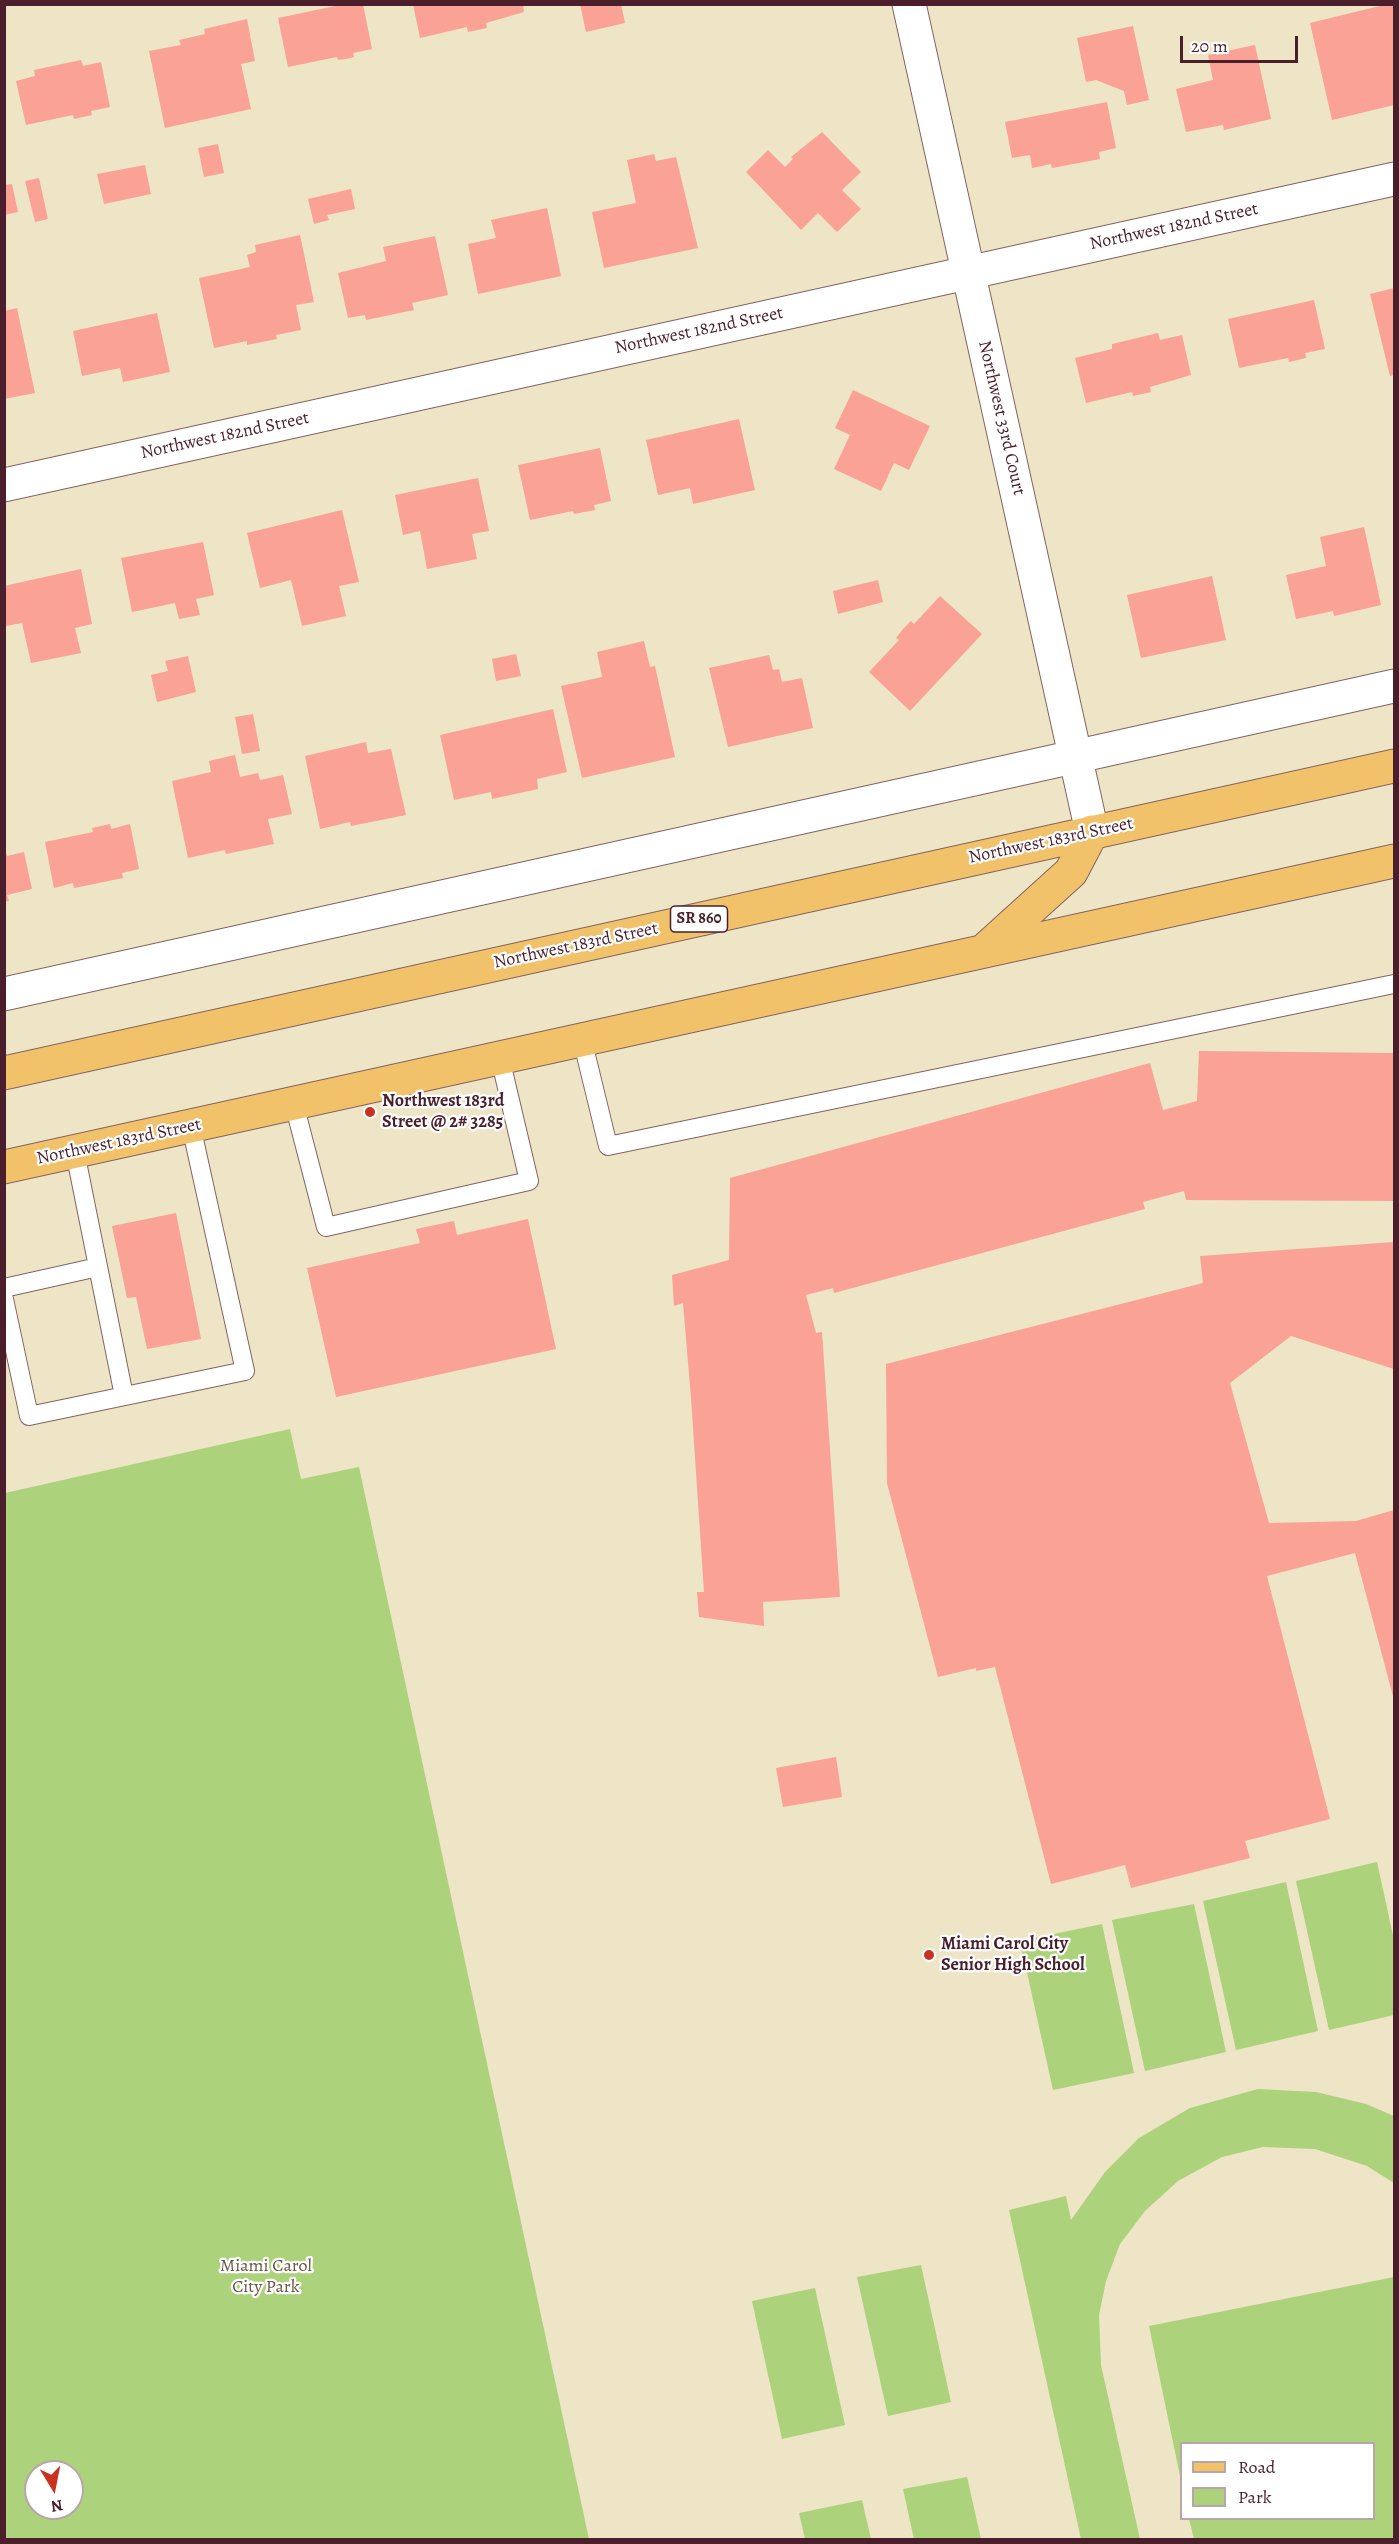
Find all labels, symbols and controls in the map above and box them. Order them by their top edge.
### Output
scale bar [1183,24,1302,62]
text: 20 m [1191,34,1228,58]
street label: Northwest 182nd Street [1088,199,1260,255]
street label: Northwest 182nd Street [613,303,785,359]
street label: Northwest 33rd Court [973,338,1029,498]
street label: Northwest 182nd Street [139,408,311,464]
street label: Northwest 183rd Street [967,813,1135,869]
road number: SR 860 [670,906,728,932]
street label: Northwest 183rd Street [492,918,660,974]
place label: Northwest 183rd Street @ 2# 3285 [382,1091,504,1134]
marker: Northwest 183rd Street @ 2# 3285 [363,1105,377,1119]
street label: Northwest 183rd Street [35,1114,203,1170]
place label: Miami Carol City Senior High School [941,1934,1085,1976]
marker: Miami Carol City Senior High School [922,1948,936,1962]
park label: Miami Carol City Park [220,2256,312,2298]
legend [1180,2442,1375,2520]
text: Road [1238,2455,1275,2479]
north arrow [24,2460,84,2520]
text: Park [1238,2485,1272,2509]
text: N [49,2494,64,2518]

